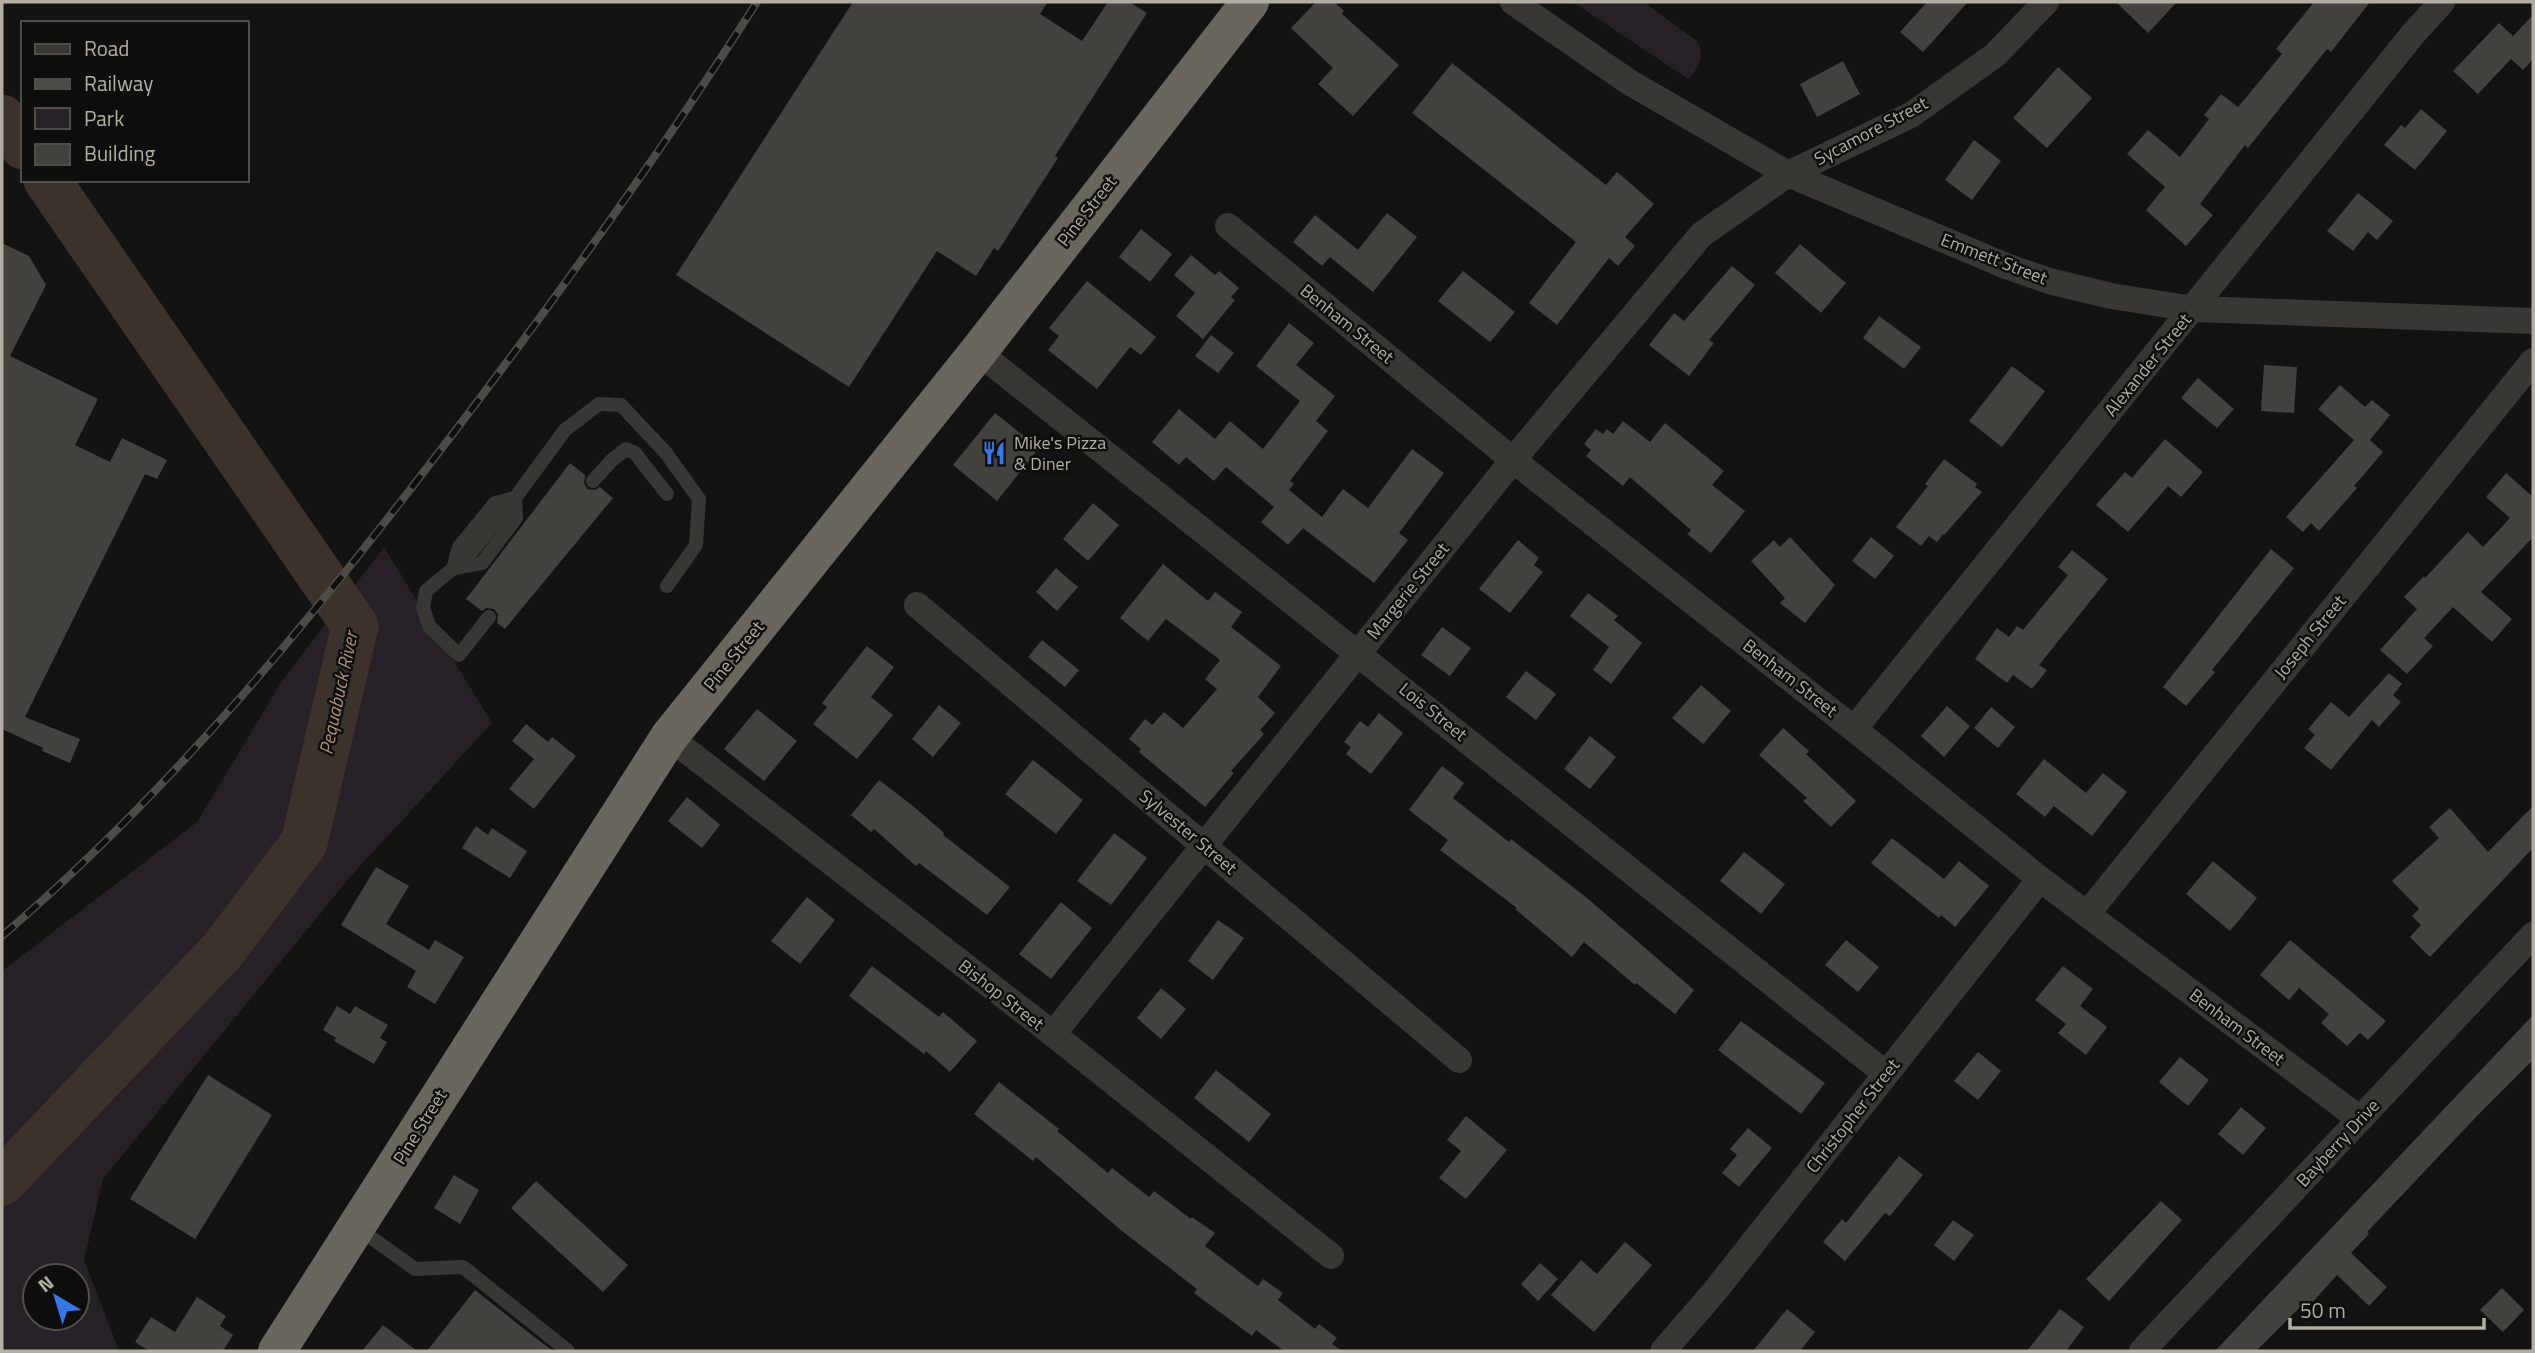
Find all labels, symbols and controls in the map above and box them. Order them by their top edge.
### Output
legend [21,21,248,182]
text: Road [84,32,129,64]
text: Railway [84,67,153,99]
street label: Sycamore Street [1809,89,1933,172]
text: Park [84,102,124,134]
text: Building [84,137,156,169]
street label: Pine Street [1050,169,1123,252]
street label: Emmett Street [1937,226,2052,291]
street label: Benham Street [1295,277,1401,370]
street label: Alexander Street [2098,307,2198,422]
place label: Mike's Pizza & Diner [1014,429,1106,477]
restaurant icon: Mike's Pizza & Diner [980,439,1008,467]
street label: Margerie Street [1360,536,1456,645]
street label: Joseph Street [2267,588,2352,685]
street label: Pine Street [697,614,771,697]
water label: Pequabuck River [310,627,365,757]
street label: Benham Street [1737,632,1844,724]
street label: Lois Street [1393,676,1474,748]
street label: Sylvester Street [1134,783,1244,881]
street label: Bishop Street [953,952,1051,1037]
street label: Benham Street [2184,982,2291,1072]
street label: Christopher Street [1799,1052,1906,1179]
street label: Pine Street [386,1084,454,1169]
street label: Bayberry Drive [2290,1093,2386,1193]
north arrow [21,1262,91,1332]
text: N [31,1268,59,1299]
scale bar [2290,1286,2484,1330]
text: 50 m [2300,1294,2346,1326]

